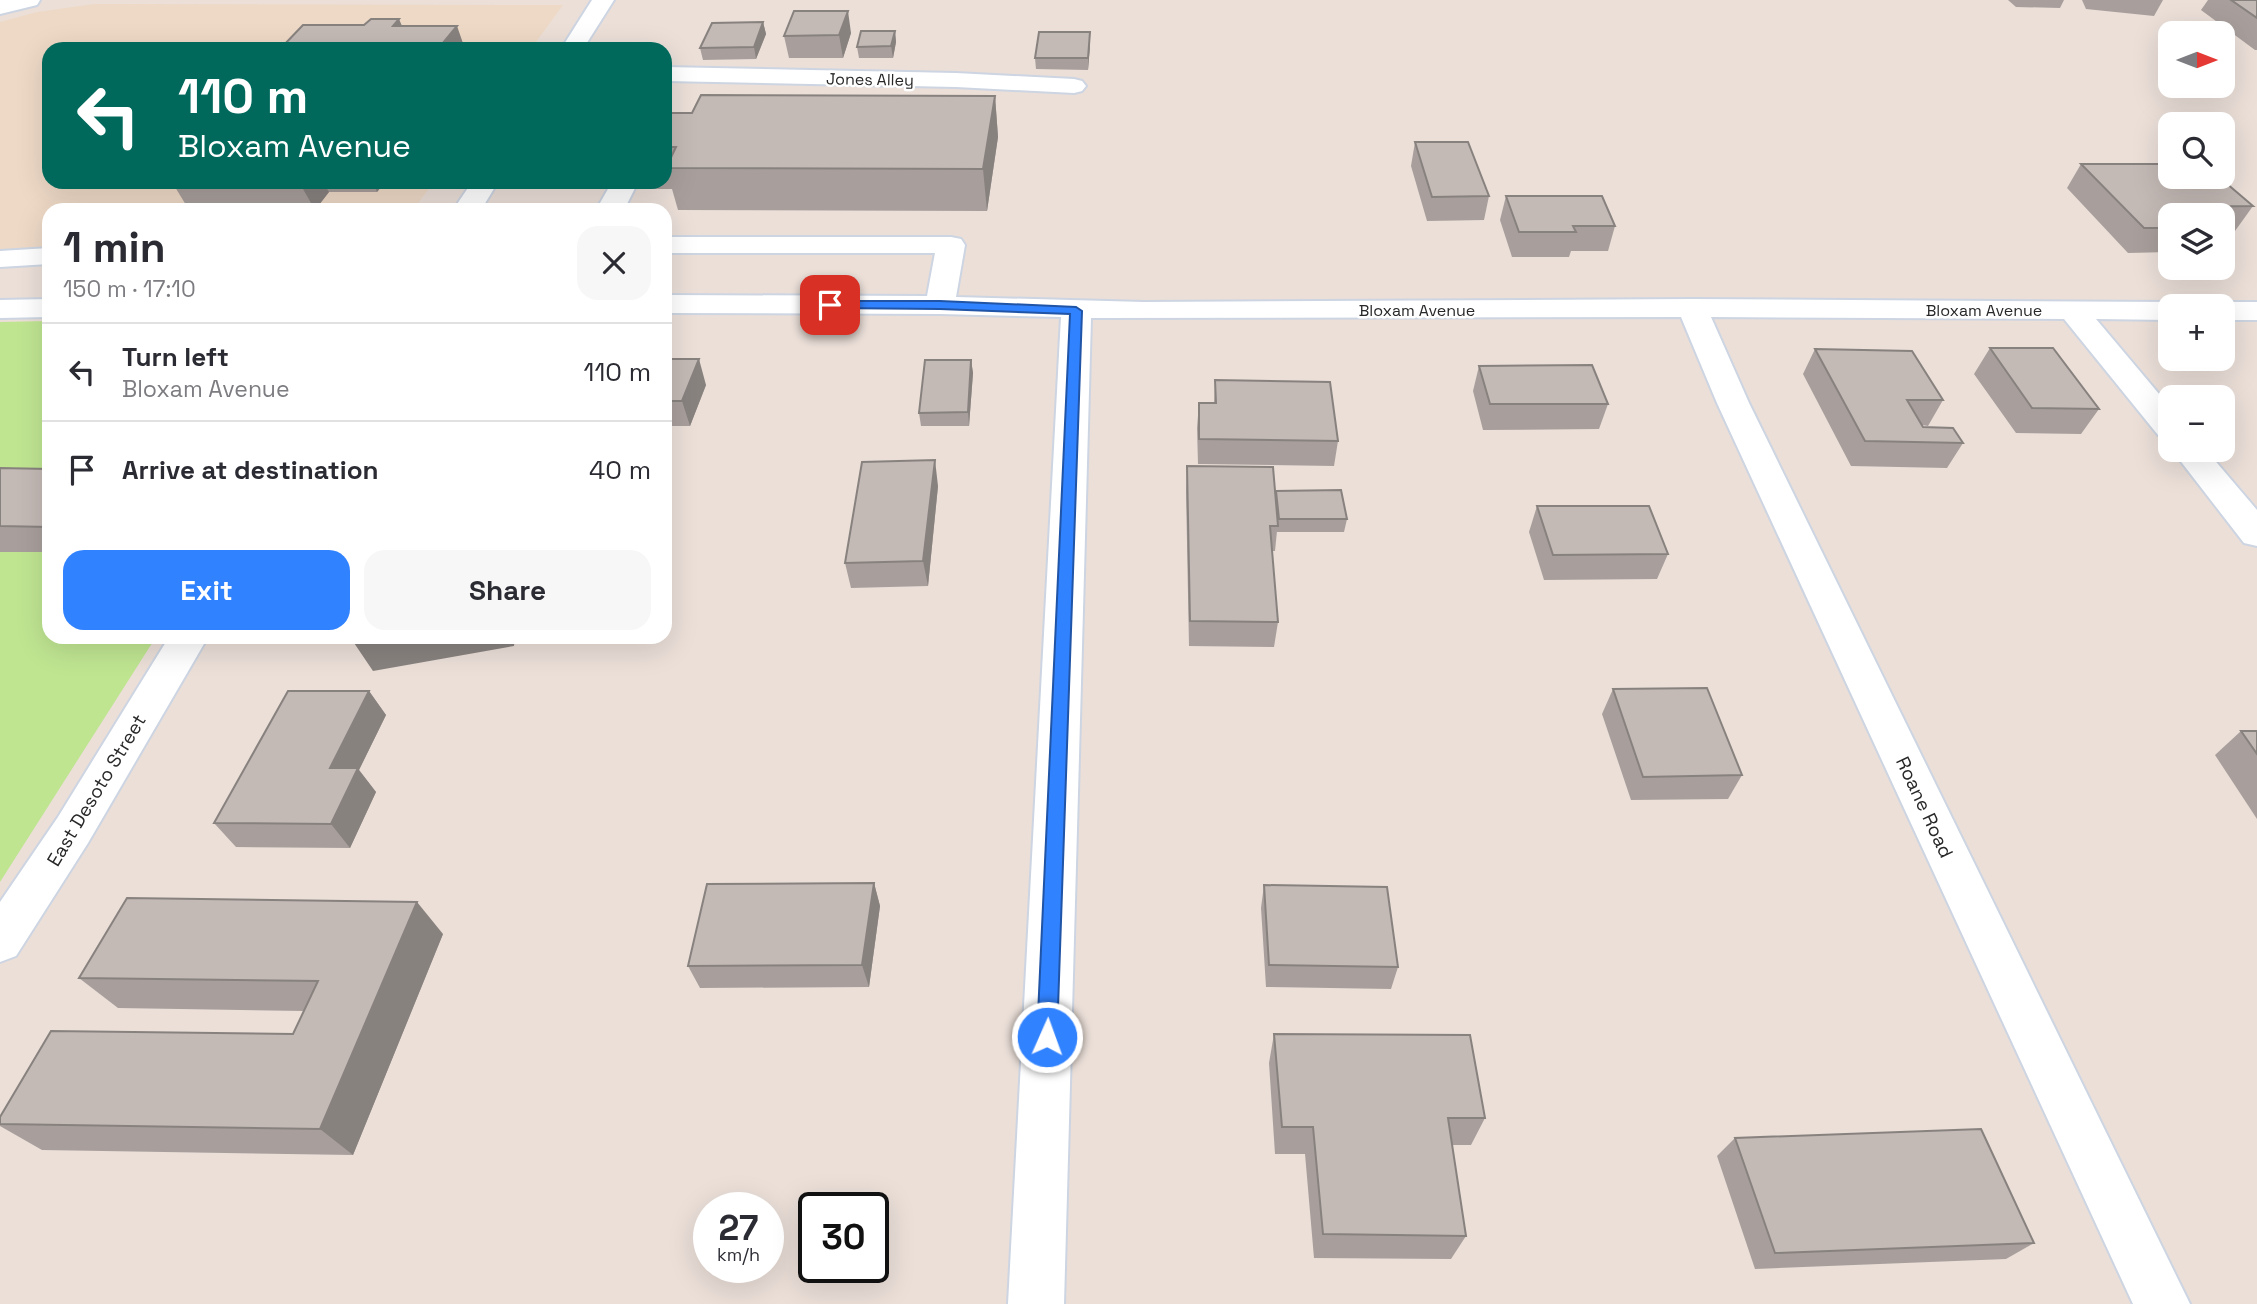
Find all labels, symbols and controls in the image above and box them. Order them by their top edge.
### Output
north arrow [2158,21,2235,98]
map controls [2158,21,2235,462]
text: 110 m [178,65,308,127]
street label: Jones Alley [826,68,914,91]
icon: left [63,70,154,161]
button: search [2158,112,2235,189]
text: Bloxam Avenue [178,126,411,166]
button: layers [2158,203,2235,280]
text: 1 min [63,221,166,274]
button: close [577,226,651,300]
text: 150 m · 17:10 [63,274,196,304]
pin [800,275,860,335]
icon: arrive [811,286,849,324]
button: + [2158,294,2235,371]
street label: Bloxam Avenue [1359,300,1475,321]
street label: Bloxam Avenue [1926,300,2042,321]
text: Turn left [122,340,229,374]
icon: left [63,353,101,391]
text: 110 m [584,355,651,389]
text: Bloxam Avenue [122,374,290,404]
button: − [2158,385,2235,462]
icon: arrive [63,451,101,489]
text: Arrive at destination [122,453,379,487]
text: 40 m [589,453,651,487]
button: Exit [63,550,350,630]
button: Share [364,550,651,630]
street label: East Desoto Street [41,710,152,871]
street label: Roane Road [1890,752,1959,862]
position arrow [1010,1000,1084,1074]
speed limit sign: 30 [798,1192,889,1283]
text: 27 [719,1206,758,1250]
text: km/h [717,1243,760,1266]

